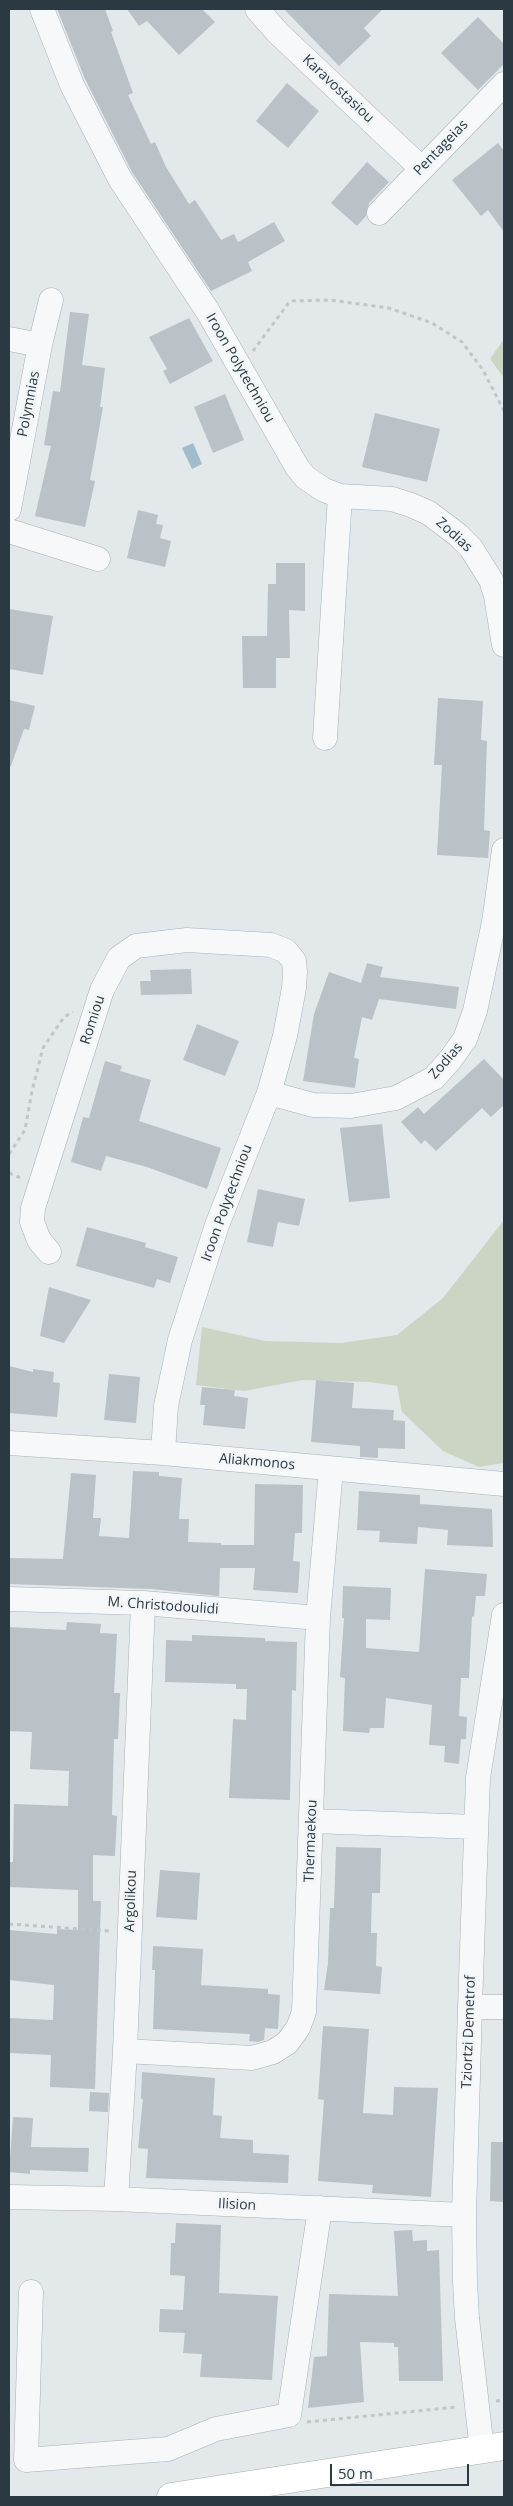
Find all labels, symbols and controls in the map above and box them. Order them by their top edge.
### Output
street label: Karavostasiou [299,52,377,126]
street label: Pentageias [410,117,472,179]
street label: Iroon Polytechniou [202,310,278,426]
street label: Polymnias [14,370,44,438]
street label: Zodias [432,514,476,556]
street label: Romiou [77,993,109,1047]
street label: Zodias [426,1039,466,1083]
street label: Iroon Polytechniou [198,1142,256,1264]
street label: Aliakmonos [218,1450,296,1474]
street label: M. Christodoulidi [107,1594,219,1618]
street label: Thermaekou [301,1799,321,1883]
street label: Argolikou [122,1870,140,1932]
street label: Tziortzi Demetrof [459,1975,479,2089]
street label: Ilision [217,2196,257,2214]
scale bar [333,2454,472,2486]
text: 50 m [338,2463,373,2483]

